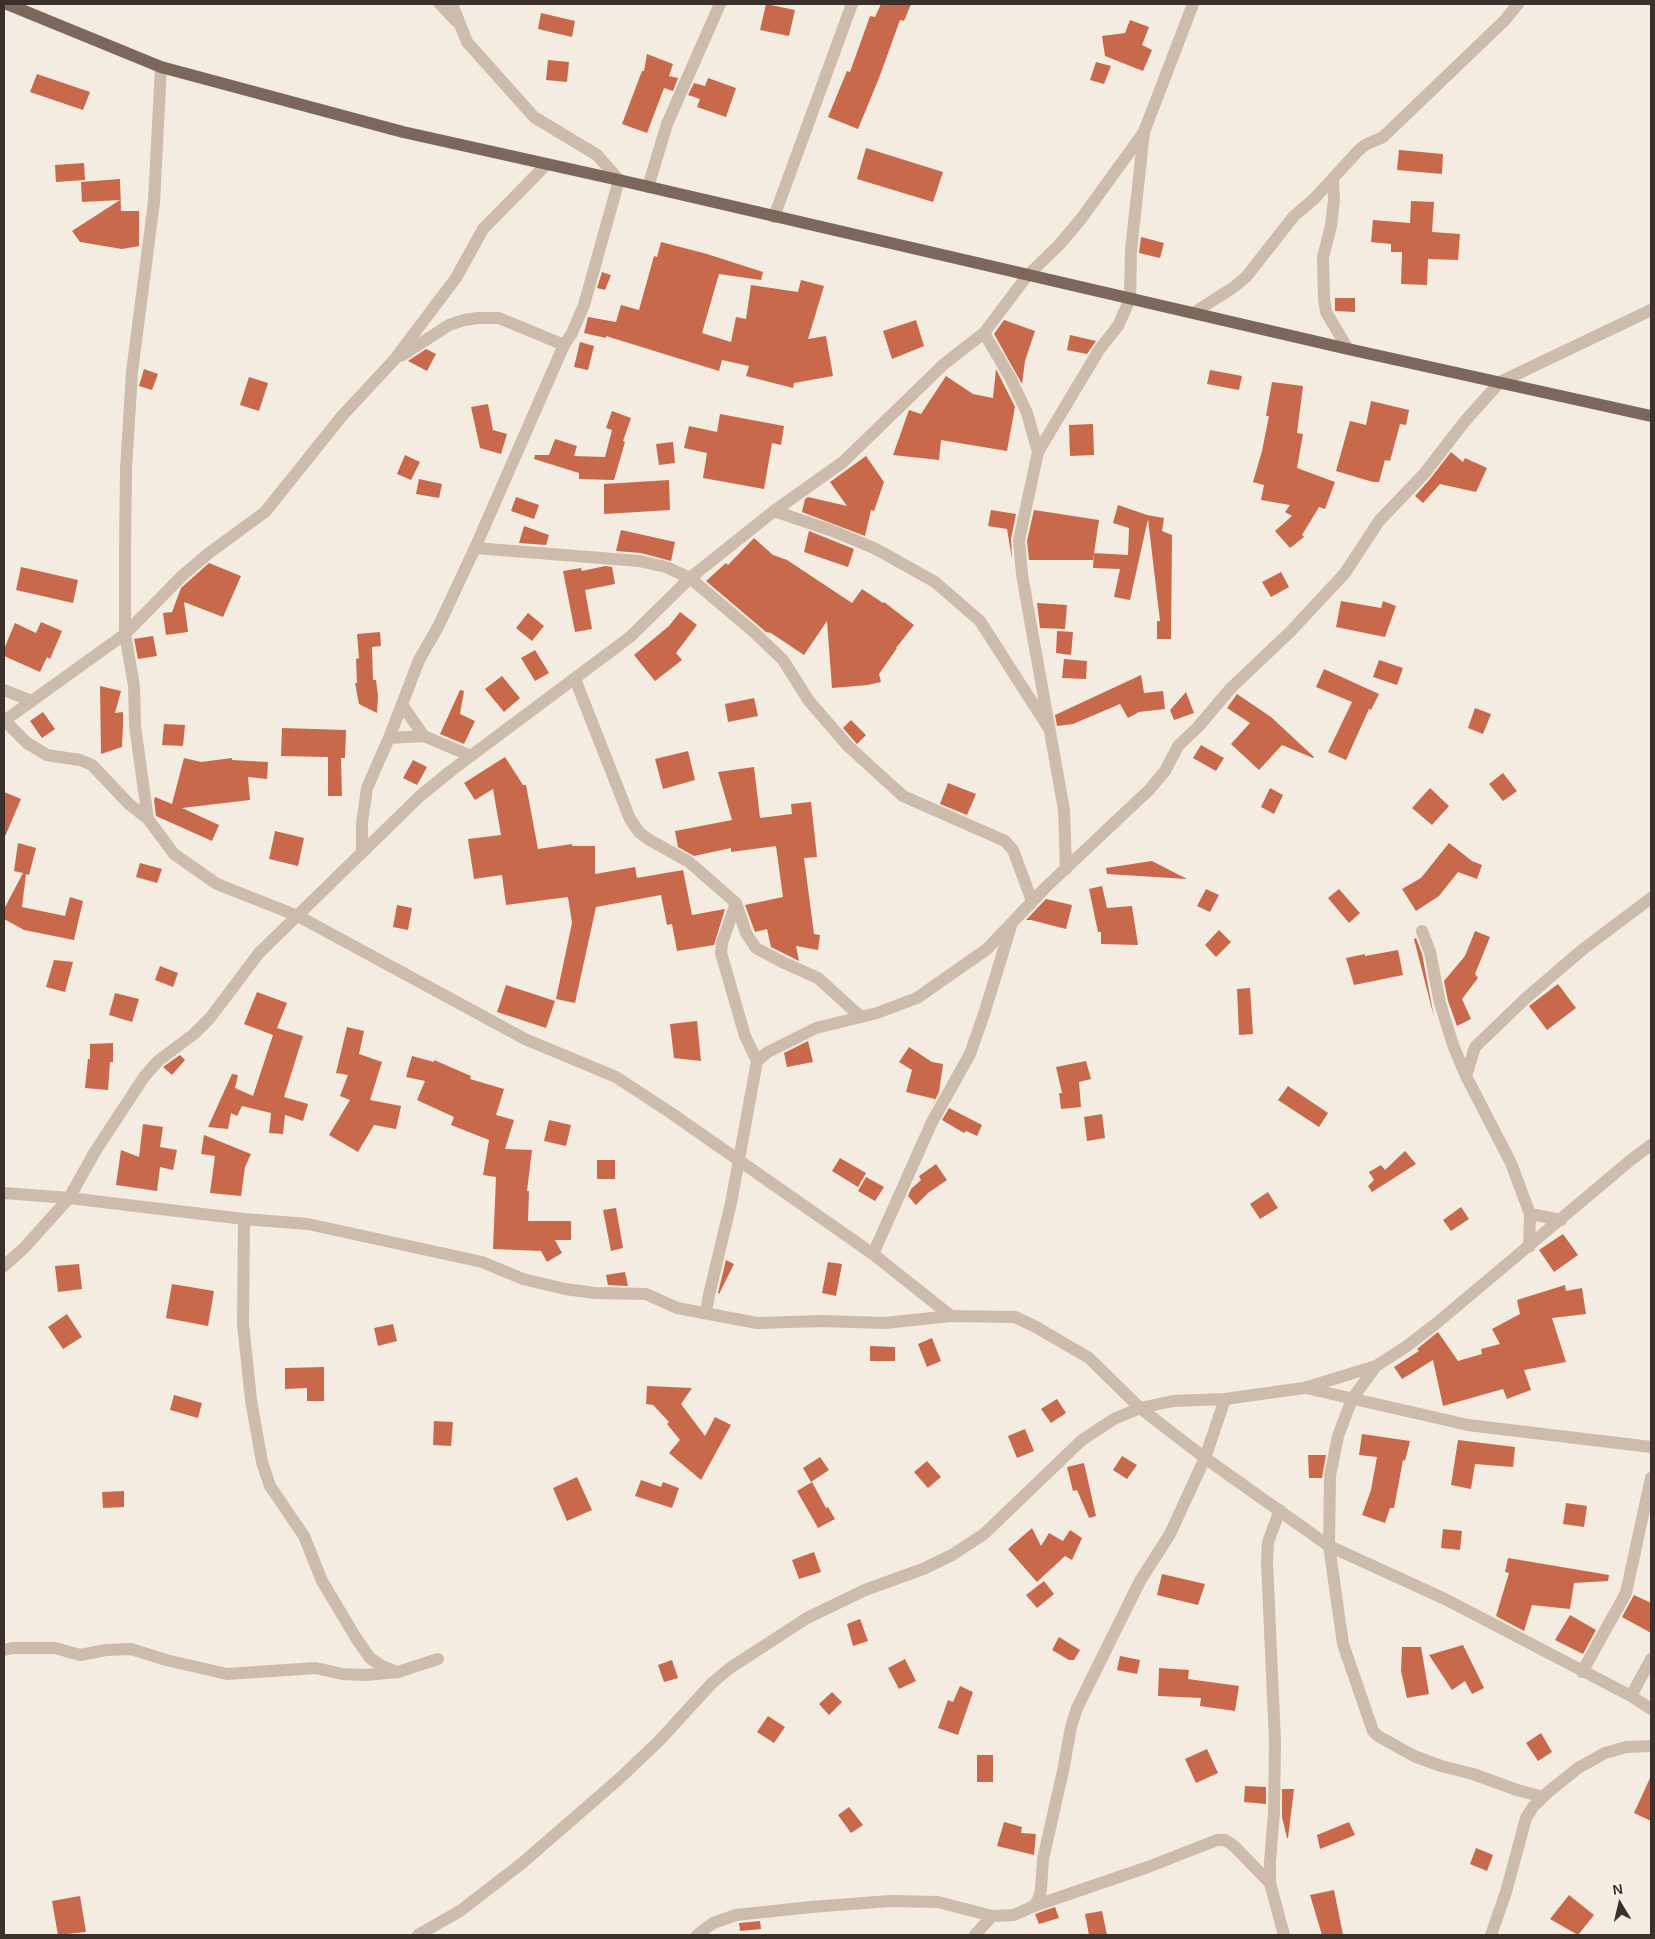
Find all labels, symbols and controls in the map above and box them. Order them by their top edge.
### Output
north arrow [1595,1879,1645,1929]
text: N [1611,1880,1624,1898]

